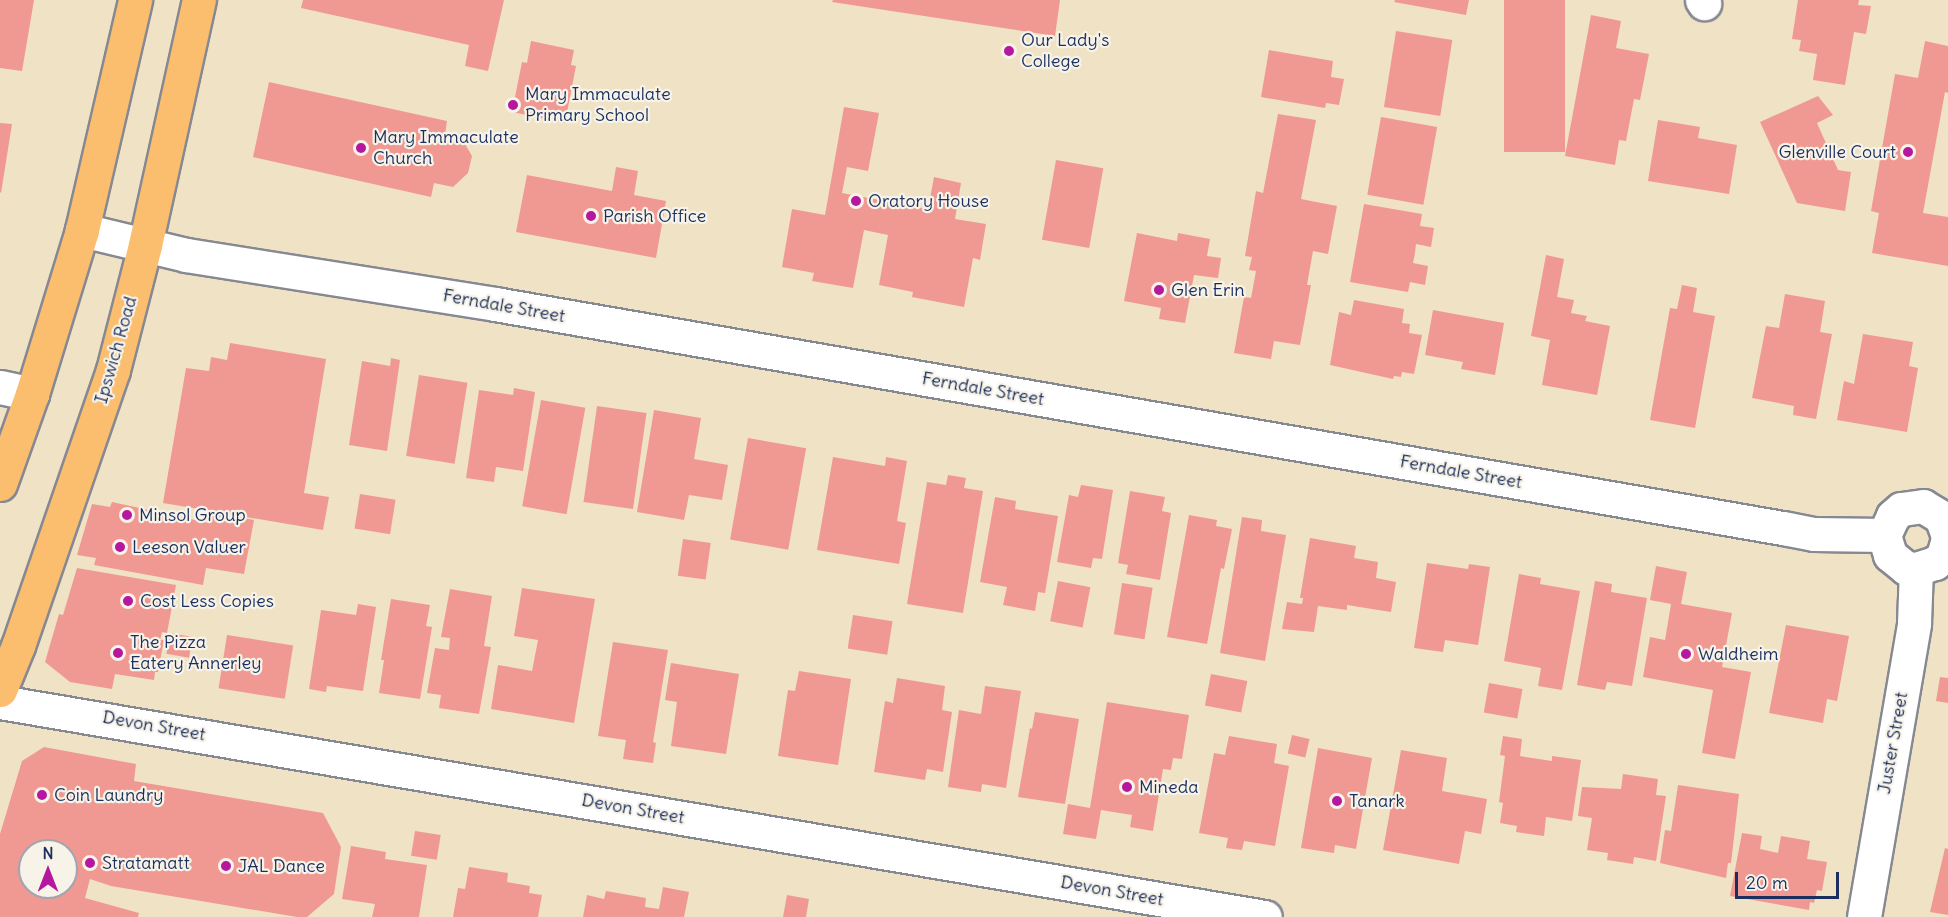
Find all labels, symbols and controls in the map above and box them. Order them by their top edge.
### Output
place label: Our Lady's College [1021,30,1109,72]
marker: Our Lady's College [1002,44,1016,58]
place label: Mary Immaculate Primary School [525,84,671,127]
marker: Mary Immaculate Primary School [506,98,520,112]
place label: Mary Immaculate Church [373,127,519,170]
marker: Mary Immaculate Church [354,141,368,155]
place label: Glenville Court [1778,141,1896,163]
marker: Glenville Court [1901,145,1915,159]
place label: Oratory House [868,190,989,212]
marker: Oratory House [849,194,863,208]
place label: Parish Office [603,205,706,227]
marker: Parish Office [584,209,598,223]
place label: Glen Erin [1171,279,1245,301]
marker: Glen Erin [1152,283,1166,297]
street label: Ferndale Street [441,285,567,327]
street label: Ipswich Road [90,294,142,406]
street label: Ferndale Street [920,368,1046,410]
street label: Ferndale Street [1398,451,1524,493]
place label: Minsol Group [139,504,246,526]
marker: Minsol Group [120,508,134,522]
place label: Leeson Valuer [132,536,246,558]
marker: Leeson Valuer [113,540,127,554]
place label: Cost Less Copies [140,590,274,612]
marker: Cost Less Copies [121,594,135,608]
place label: The Pizza Eatery Annerley [130,632,261,674]
place label: Waldheim [1698,643,1779,665]
marker: The Pizza Eatery Annerley [111,646,125,660]
marker: Waldheim [1679,647,1693,661]
street label: Juster Street [1873,690,1913,796]
street label: Devon Street [101,706,207,746]
place label: Mineda [1139,776,1199,798]
marker: Mineda [1120,780,1134,794]
place label: Coin Laundry [54,784,163,806]
marker: Coin Laundry [35,788,49,802]
street label: Devon Street [580,789,686,829]
place label: Tanark [1349,790,1405,812]
marker: Tanark [1330,794,1344,808]
north arrow [18,839,78,899]
text: N [42,843,54,863]
place label: Stratamatt [102,852,190,874]
place label: JAL Dance [238,855,325,877]
marker: Stratamatt [83,856,97,870]
marker: JAL Dance [219,859,233,873]
scale bar [1738,860,1842,898]
street label: Devon Street [1059,871,1165,911]
text: 20 m [1746,871,1788,894]

